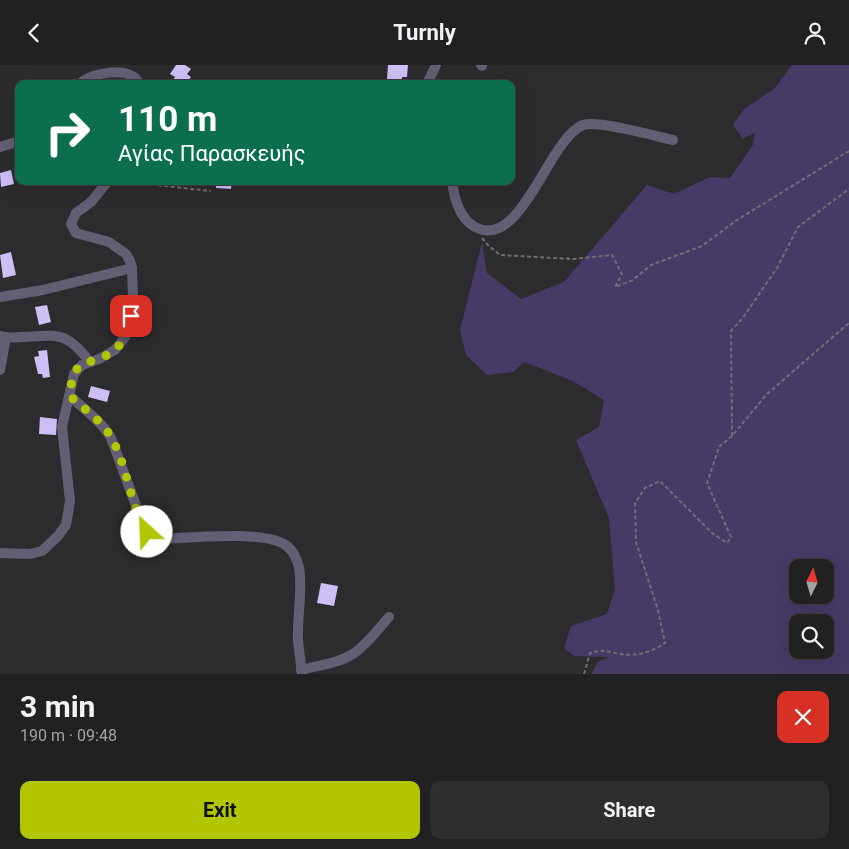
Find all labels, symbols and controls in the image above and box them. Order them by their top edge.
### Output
icon: back [20,19,48,47]
icon: person [801,19,829,47]
text: Turnly [393,20,456,45]
text: 110 m [118,99,217,140]
icon: right [35,100,100,165]
text: Αγίας Παρασκευής [118,141,306,166]
pin [110,295,152,337]
icon: arrive [117,302,145,330]
position arrow [120,505,172,557]
north arrow [789,559,834,604]
map controls [789,559,834,659]
button: search [789,614,834,659]
text: 3 min [20,689,95,724]
button: close [777,691,829,743]
text: 190 m · 09:48 [20,726,117,745]
button: Exit [20,781,420,839]
button: Share [430,781,829,839]

